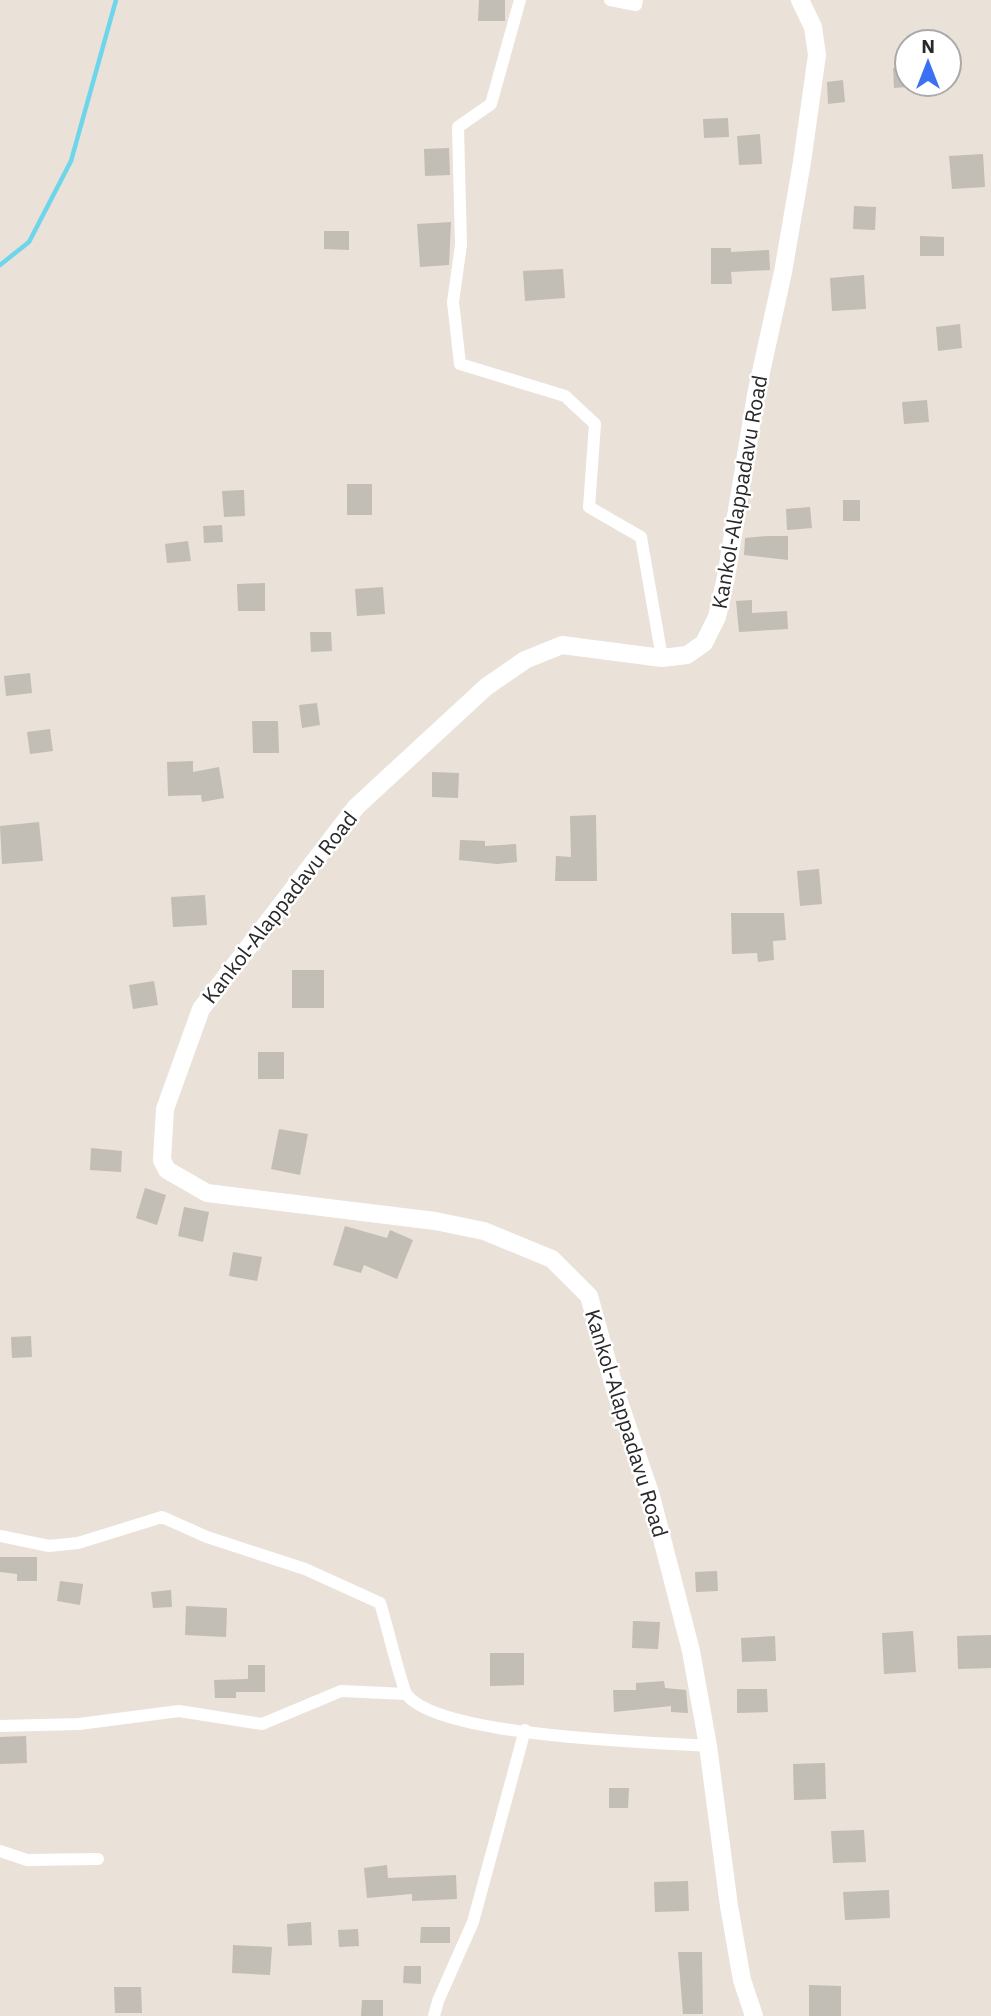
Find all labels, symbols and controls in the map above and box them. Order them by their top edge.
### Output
north arrow [893,28,963,98]
text: N [921,34,935,58]
street label: Kankol-Alappadavu Road [705,373,773,611]
street label: Kankol-Alappadavu Road [195,805,363,1009]
street label: Kankol-Alappadavu Road [579,1306,675,1540]

